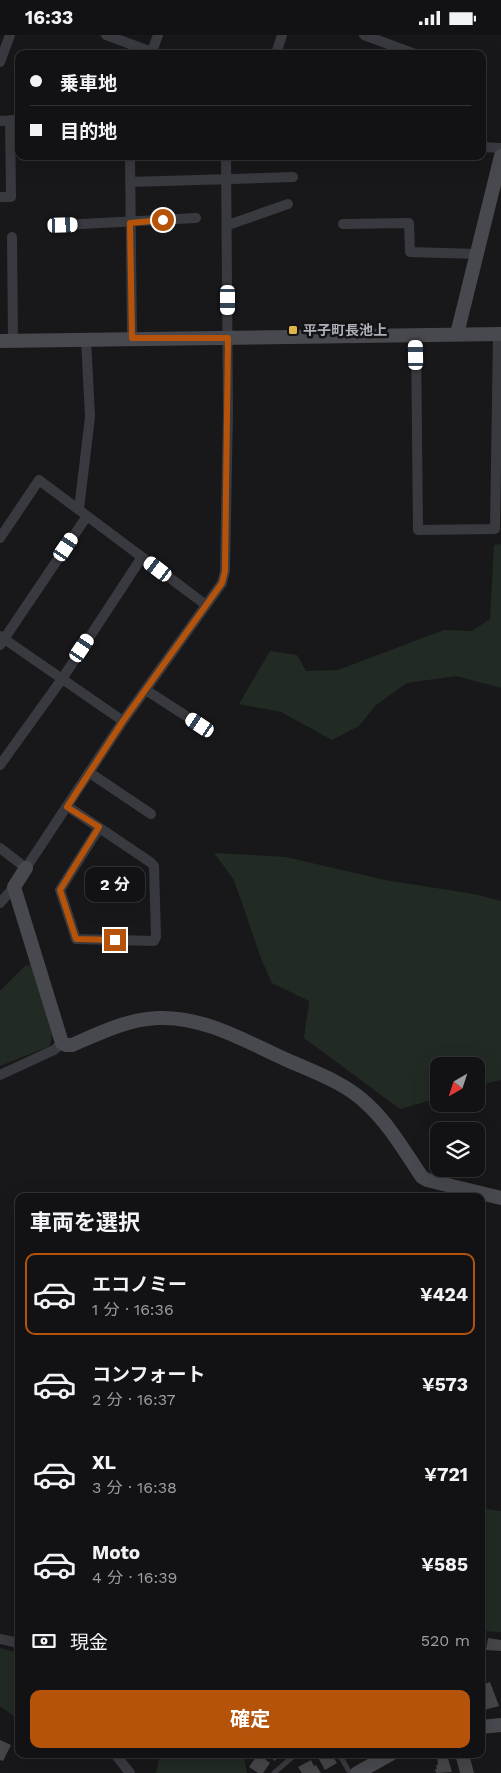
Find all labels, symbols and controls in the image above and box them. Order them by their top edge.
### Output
text: 16:33 [25,6,73,29]
text: 乗車地 [60,72,117,95]
text: 目的地 [60,120,117,143]
route start [152,209,174,231]
car [47,217,78,233]
car [220,285,235,315]
place label: 平子町長池上 [303,322,387,338]
marker: 平子町長池上 [287,324,299,336]
car [408,340,423,370]
car [51,530,80,564]
car [141,554,174,584]
car [67,631,96,665]
car [183,710,216,740]
callout: 2 分 [85,867,145,903]
text: 2 分 [100,875,130,894]
route end [104,929,126,951]
north arrow [430,1057,485,1113]
map controls [430,1057,485,1177]
button: layers [430,1122,485,1177]
text: 車両を選択 [30,1210,140,1235]
icon: car [32,1272,77,1317]
text: エコノミー [92,1273,187,1296]
text: ¥424 [420,1283,468,1306]
text: 1 分 · 16:36 [92,1300,174,1319]
icon: car [32,1362,77,1407]
text: コンフォート [92,1363,205,1386]
text: ¥573 [422,1373,468,1396]
text: 2 分 · 16:37 [92,1390,175,1409]
text: XL [92,1451,116,1474]
icon: car [32,1452,77,1497]
text: ¥721 [424,1463,468,1486]
text: 3 分 · 16:38 [92,1478,177,1497]
text: Moto [92,1541,140,1564]
icon: car [32,1542,77,1587]
text: ¥585 [421,1553,468,1576]
text: 4 分 · 16:39 [92,1568,177,1587]
icon: cash [30,1627,58,1655]
text: 現金 [70,1631,108,1654]
text: 520 m [421,1631,470,1650]
button: 確定 [30,1690,470,1748]

